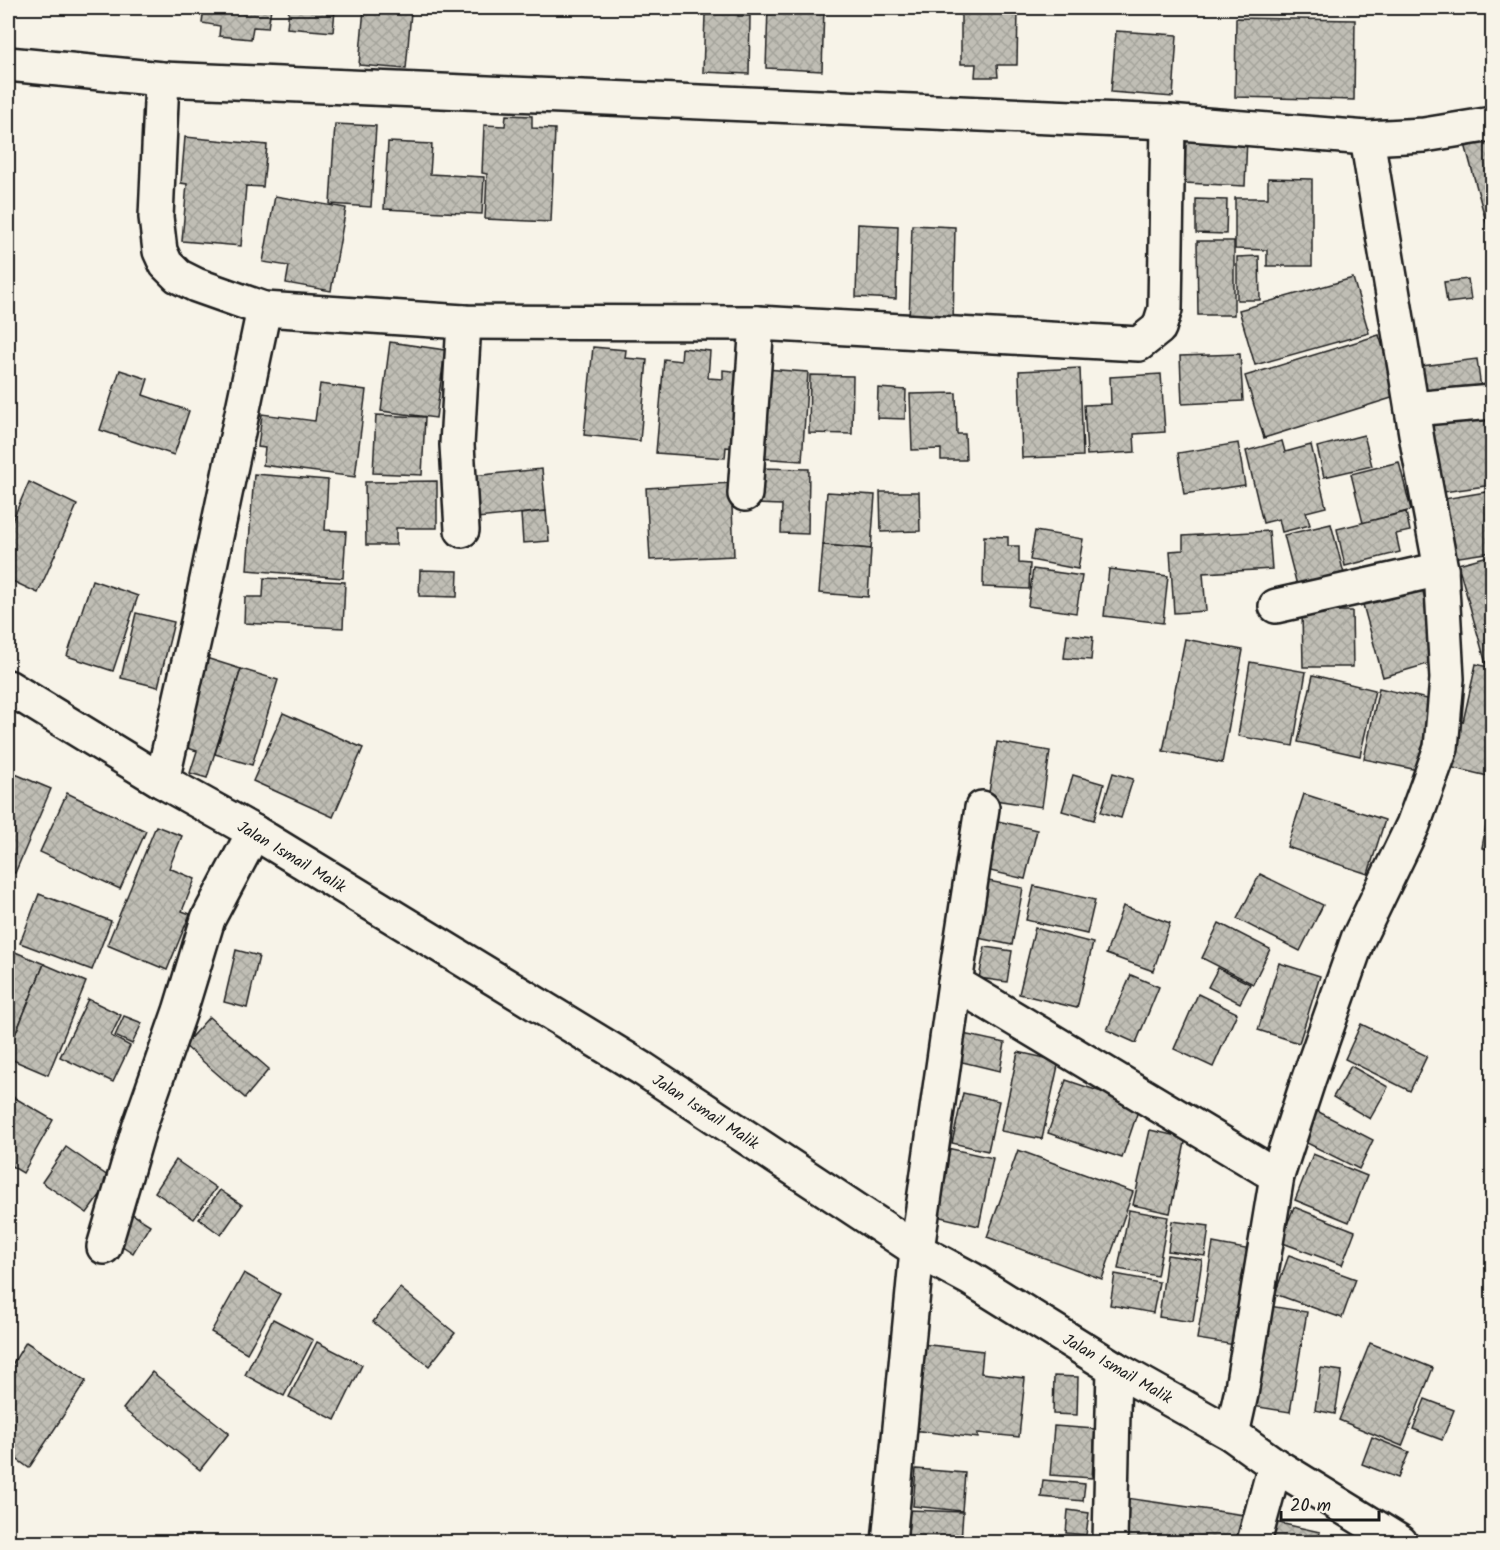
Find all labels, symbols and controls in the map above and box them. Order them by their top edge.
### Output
street label: Jalan Ismail Malik [232,815,351,900]
street label: Jalan Ismail Malik [647,1068,764,1156]
street label: Jalan Ismail Malik [1058,1328,1177,1411]
scale bar [1281,1484,1378,1522]
text: 20 m [1290,1492,1331,1521]

